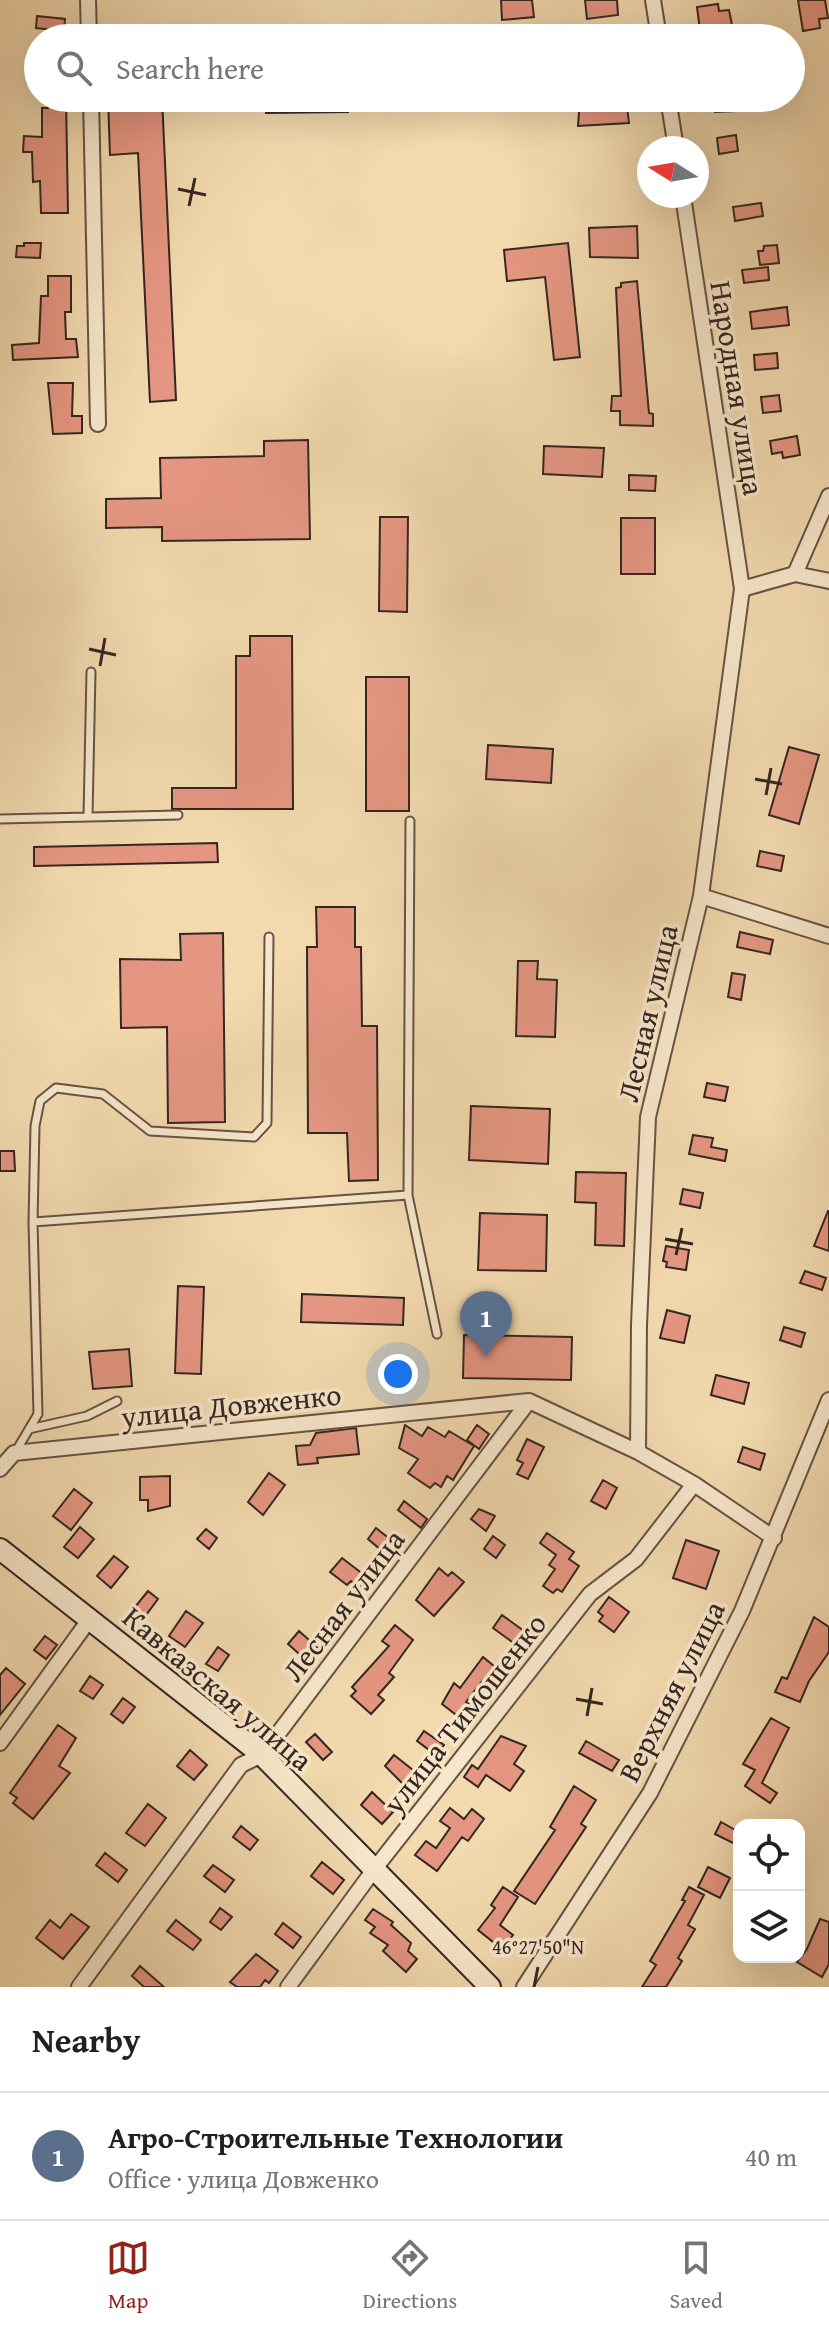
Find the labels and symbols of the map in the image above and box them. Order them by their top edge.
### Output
north arrow [637,136,709,208]
street label: Народная улица [699,278,777,499]
street label: Лесная улица [605,919,689,1106]
pin: 1 [460,1291,512,1357]
your location [378,1354,418,1394]
street label: улица Довженко [118,1372,343,1439]
street label: Лесная улица [271,1519,415,1690]
street label: Верхняя улица [606,1592,736,1789]
street label: Кавказская улица [113,1595,323,1781]
street label: улица Тимошенко [371,1603,557,1824]
text: 46°27'50"N [492,1932,584,1961]

